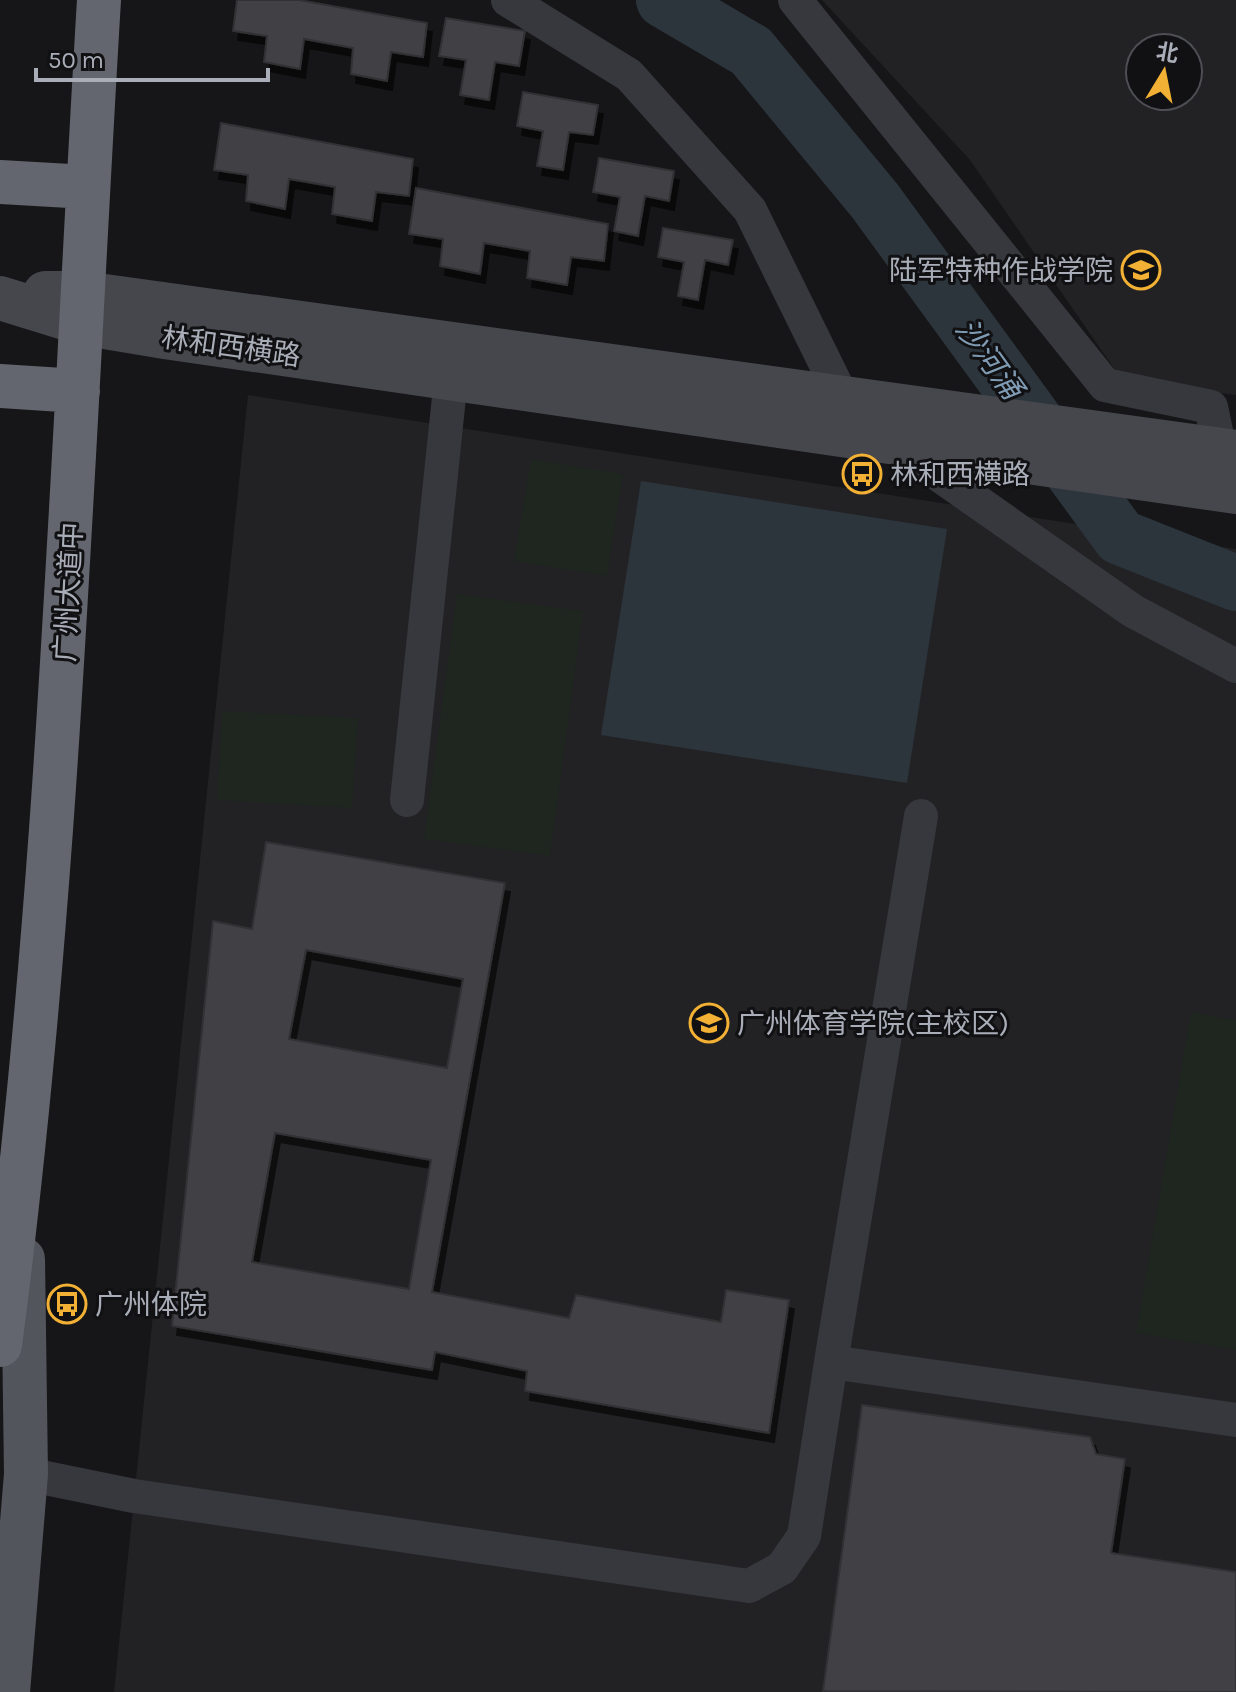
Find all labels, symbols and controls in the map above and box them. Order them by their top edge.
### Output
scale bar [36,32,268,82]
north arrow [1124,32,1204,112]
text: 北 [1154,39,1180,68]
text: 50 m [48,46,104,74]
school or university icon: 陆军特种作战学院 [1120,249,1162,291]
place label: 陆军特种作战学院 [889,254,1113,287]
water label: 沙河涌 [948,312,1032,408]
street label: 林和西横路 [159,320,303,373]
bus stop icon: 林和西横路 [841,453,883,495]
place label: 林和西横路 [890,458,1030,491]
street label: 广州大道中 [48,521,89,663]
school or university icon: 广州体育学院(主校区) [688,1002,730,1044]
place label: 广州体育学院(主校区) [737,1007,1009,1040]
bus stop icon: 广州体院 [46,1283,88,1325]
place label: 广州体院 [95,1288,207,1321]

